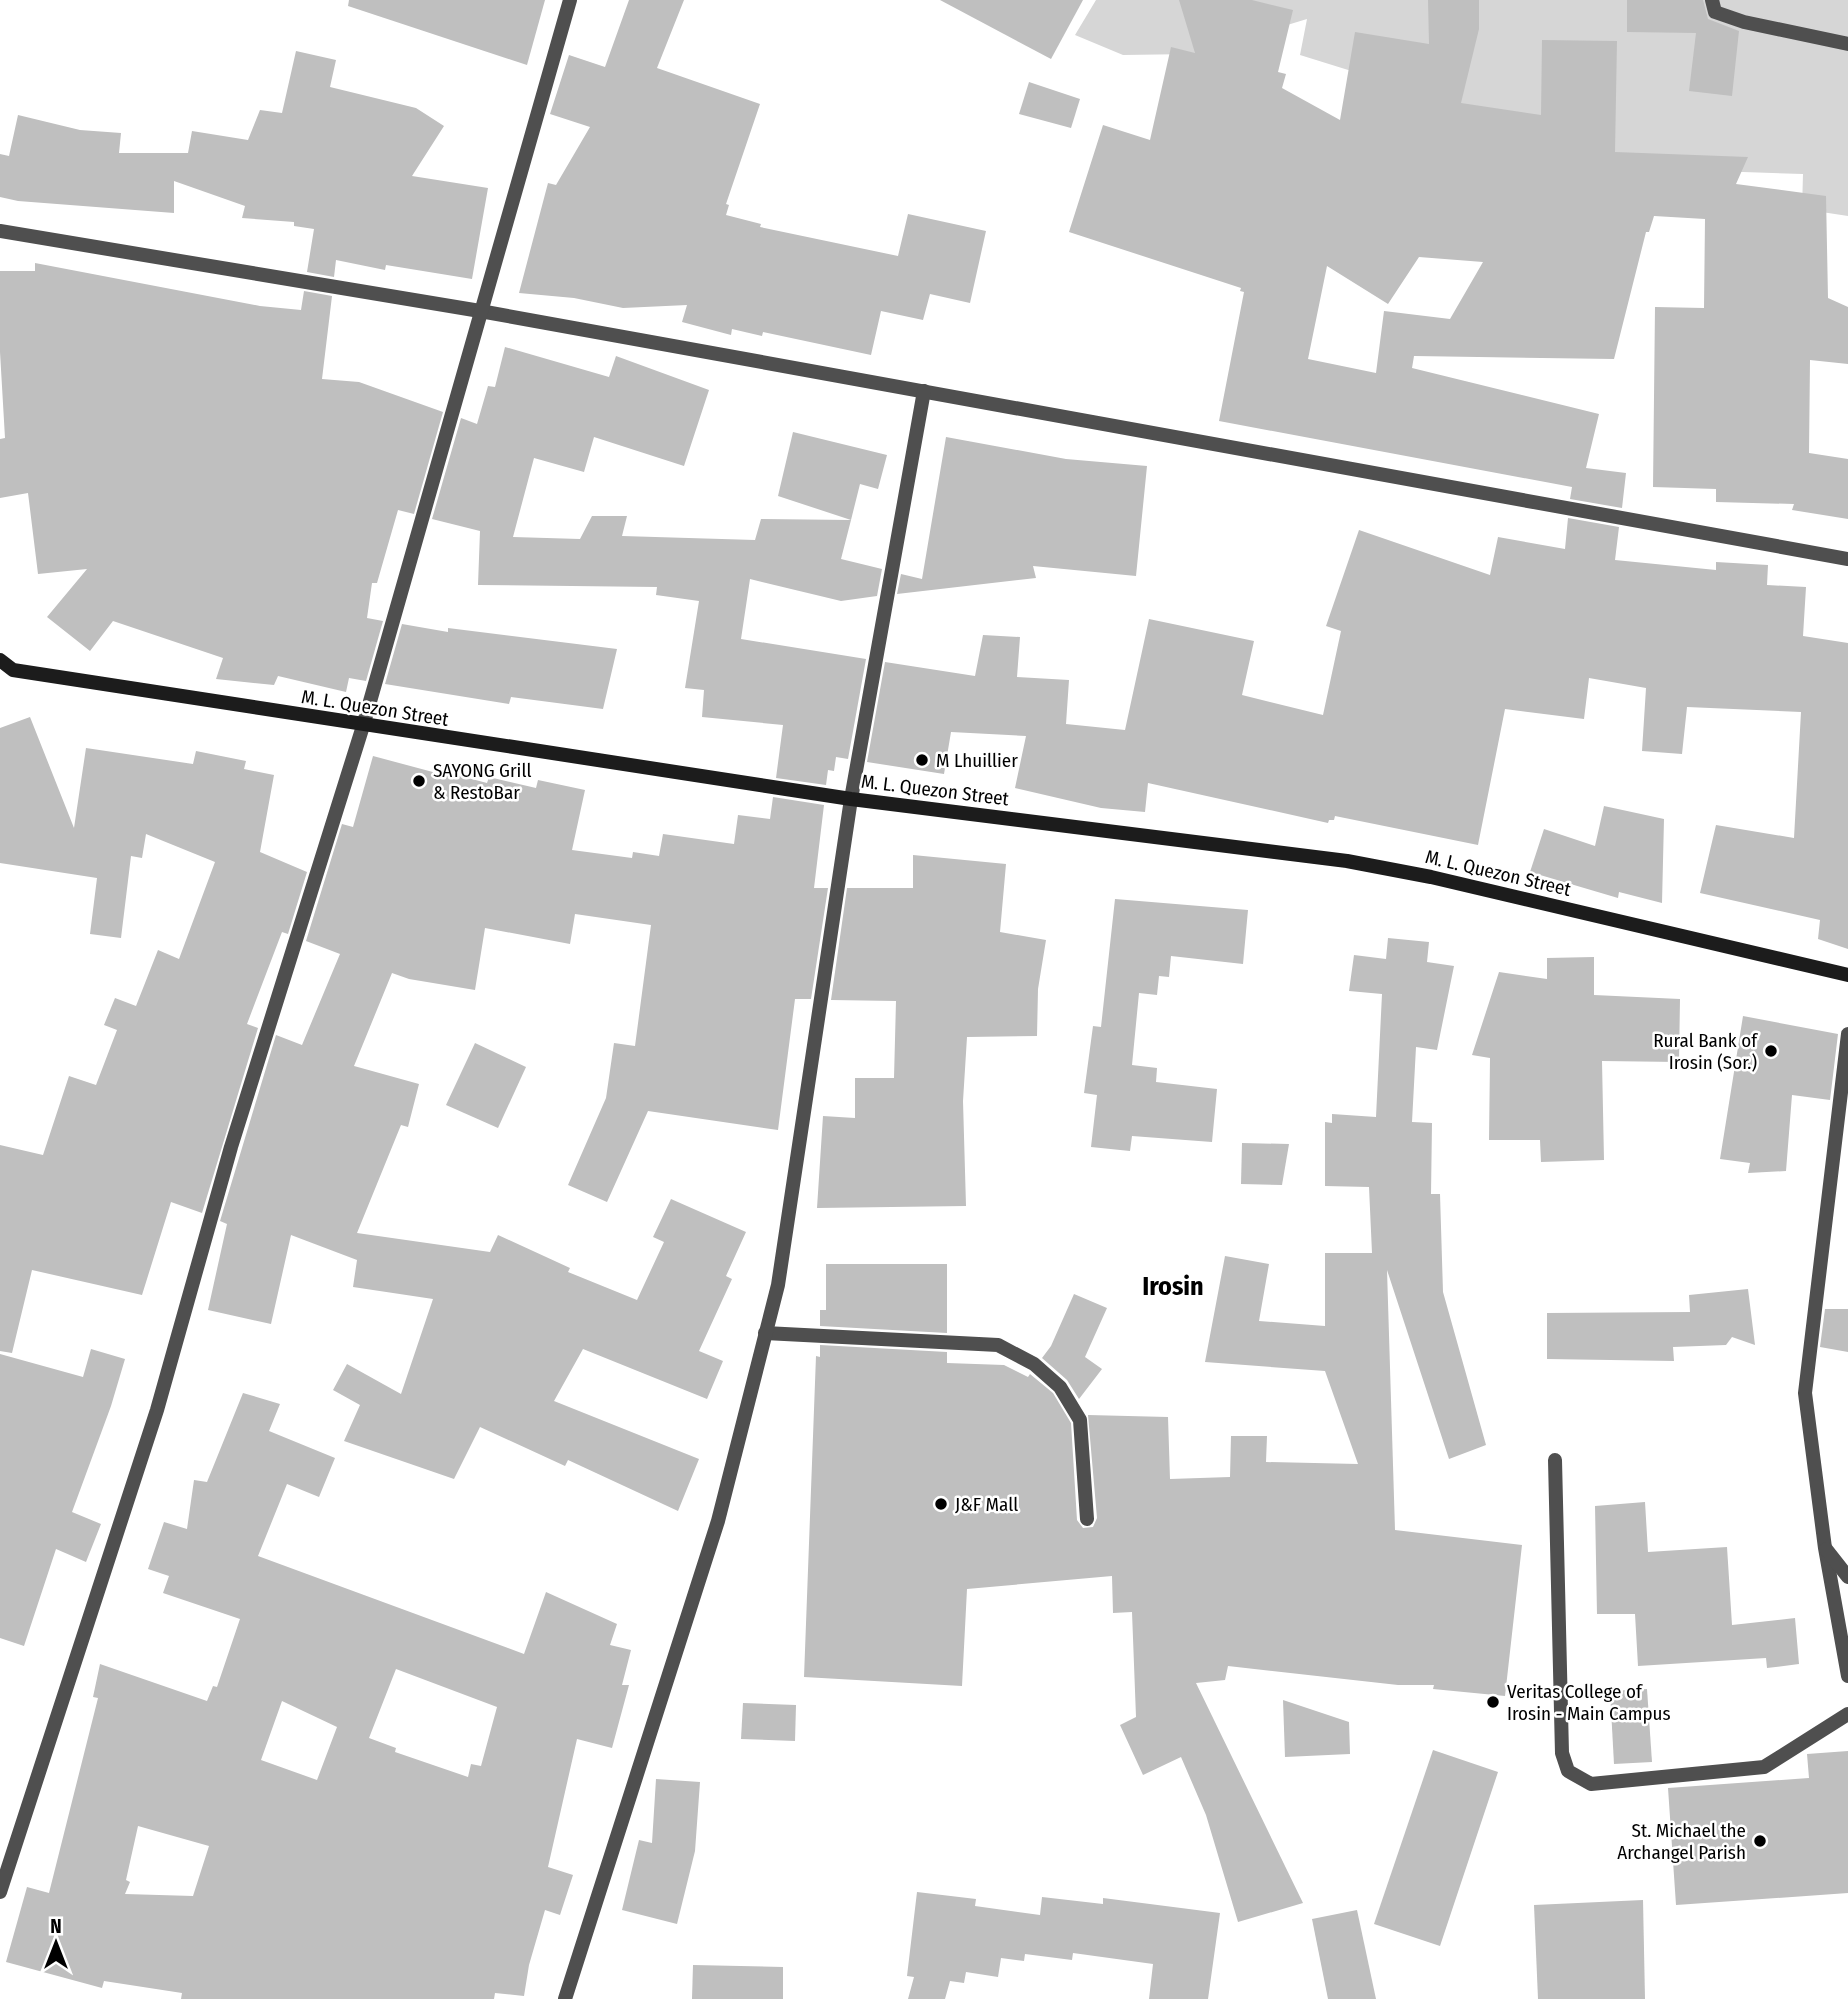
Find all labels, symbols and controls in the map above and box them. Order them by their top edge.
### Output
street label: M. L. Quezon Street [300,685,451,731]
place label: M Lhuillier [936,749,1018,772]
marker: M Lhuillier [914,752,930,768]
place label: SAYONG Grill & RestoBar [433,759,531,804]
street label: M. L. Quezon Street [860,770,1011,811]
marker: SAYONG Grill & RestoBar [411,773,427,789]
street label: M. L. Quezon Street [1423,845,1574,901]
place label: Rural Bank of Irosin (Sor.) [1653,1029,1758,1074]
marker: Rural Bank of Irosin (Sor.) [1763,1043,1779,1059]
district label: Irosin [1142,1271,1204,1302]
place label: J&F Mall [955,1493,1018,1516]
marker: J&F Mall [933,1496,949,1512]
place label: Veritas College of Irosin - Main Campus [1507,1680,1671,1725]
marker: Veritas College of Irosin - Main Campus [1485,1694,1501,1710]
place label: St. Michael the Archangel Parish [1617,1819,1746,1864]
marker: St. Michael the Archangel Parish [1752,1833,1768,1849]
north arrow [21,1908,91,1978]
text: N [50,1915,62,1938]

